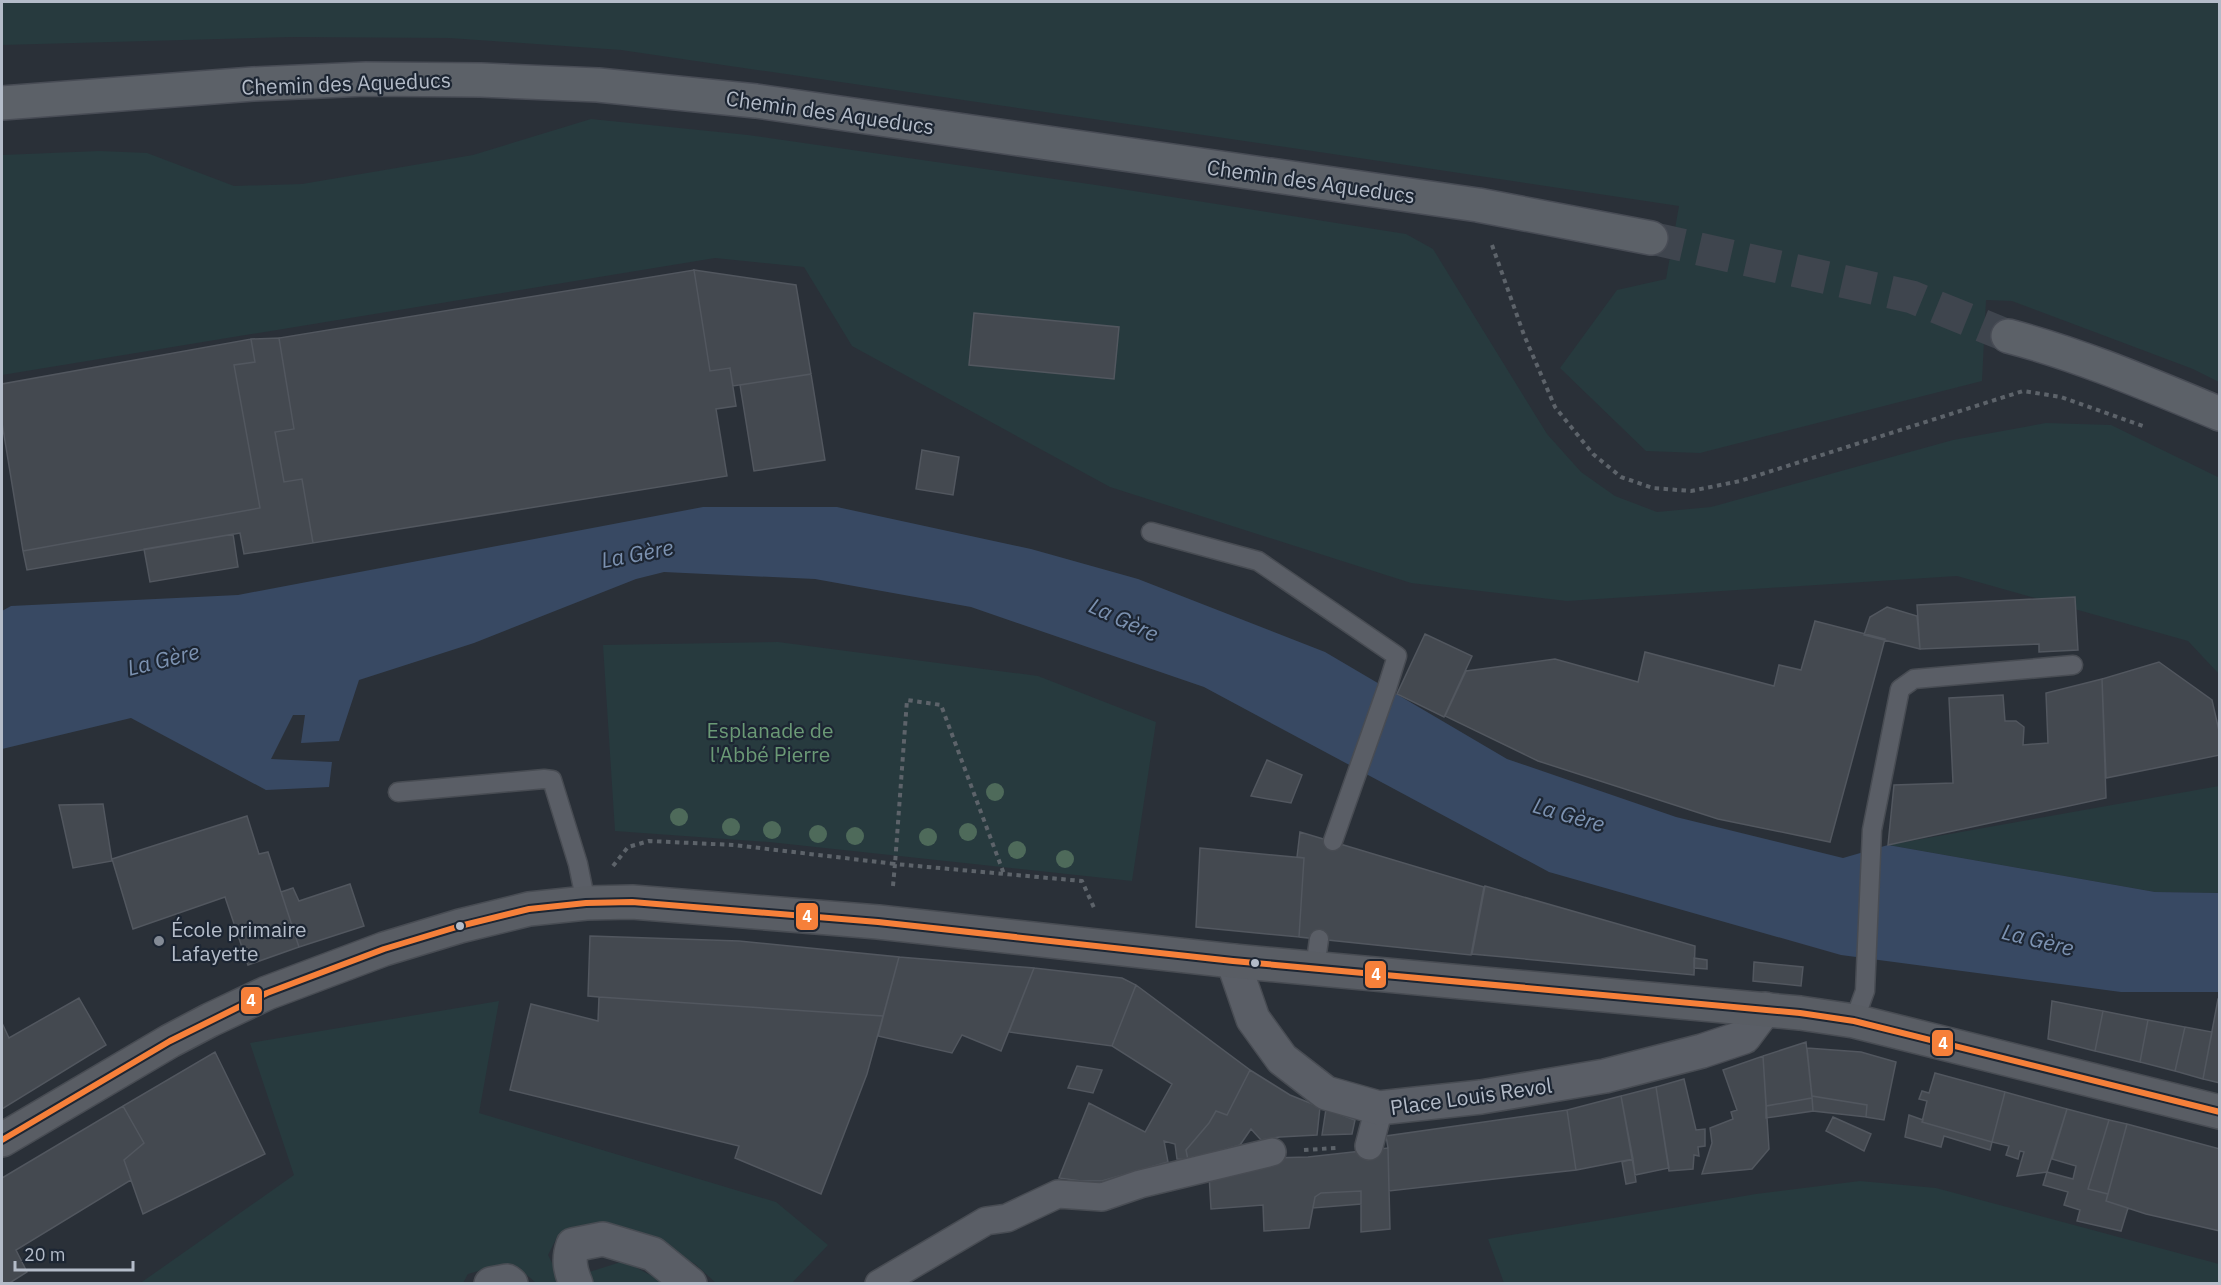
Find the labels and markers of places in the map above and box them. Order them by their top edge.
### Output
place label: École primaire Lafayette [171,915,307,967]
unlabelled marker [454,920,466,932]
marker: École primaire Lafayette [152,934,166,948]
unlabelled marker [1249,957,1261,969]

